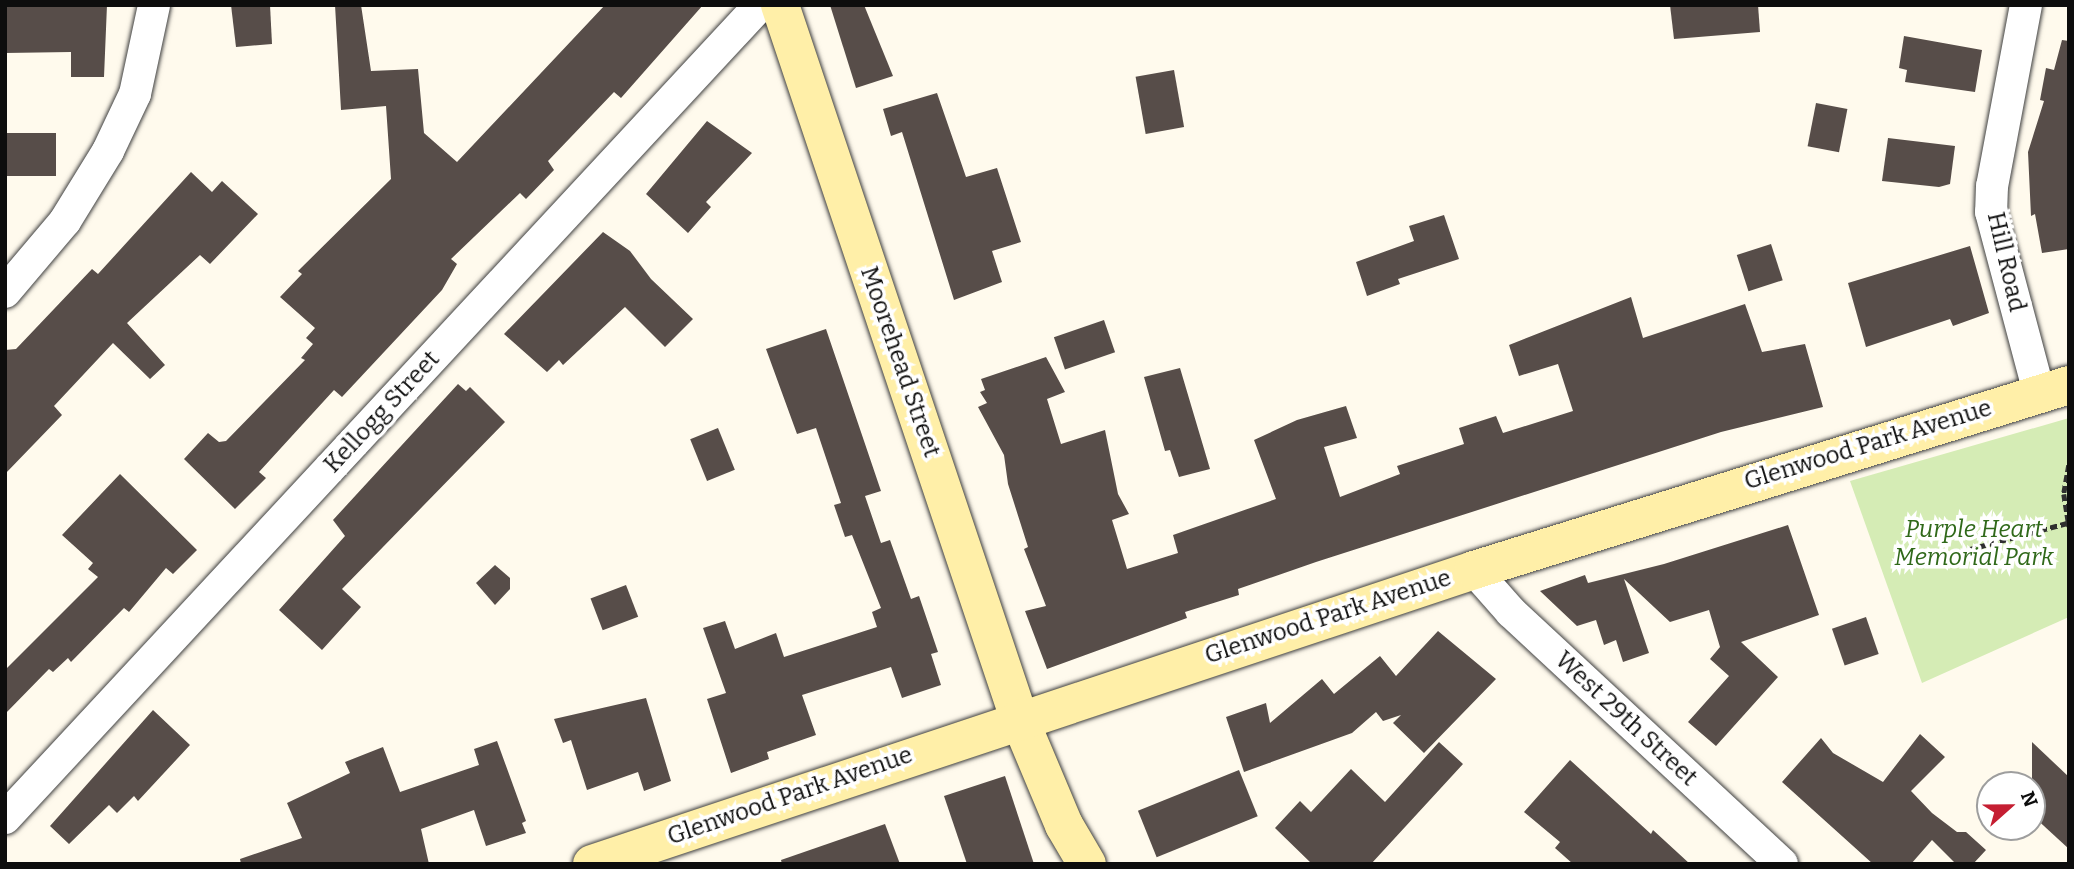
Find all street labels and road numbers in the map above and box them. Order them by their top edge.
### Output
street label: Hill Road [1981,209,2031,315]
street label: Moorehead Street [854,263,946,461]
street label: Kellogg Street [318,345,446,479]
street label: Glenwood Park Avenue [1741,394,1995,496]
street label: Glenwood Park Avenue [1201,564,1455,670]
street label: West 29th Street [1549,646,1703,792]
street label: Glenwood Park Avenue [664,741,916,851]

